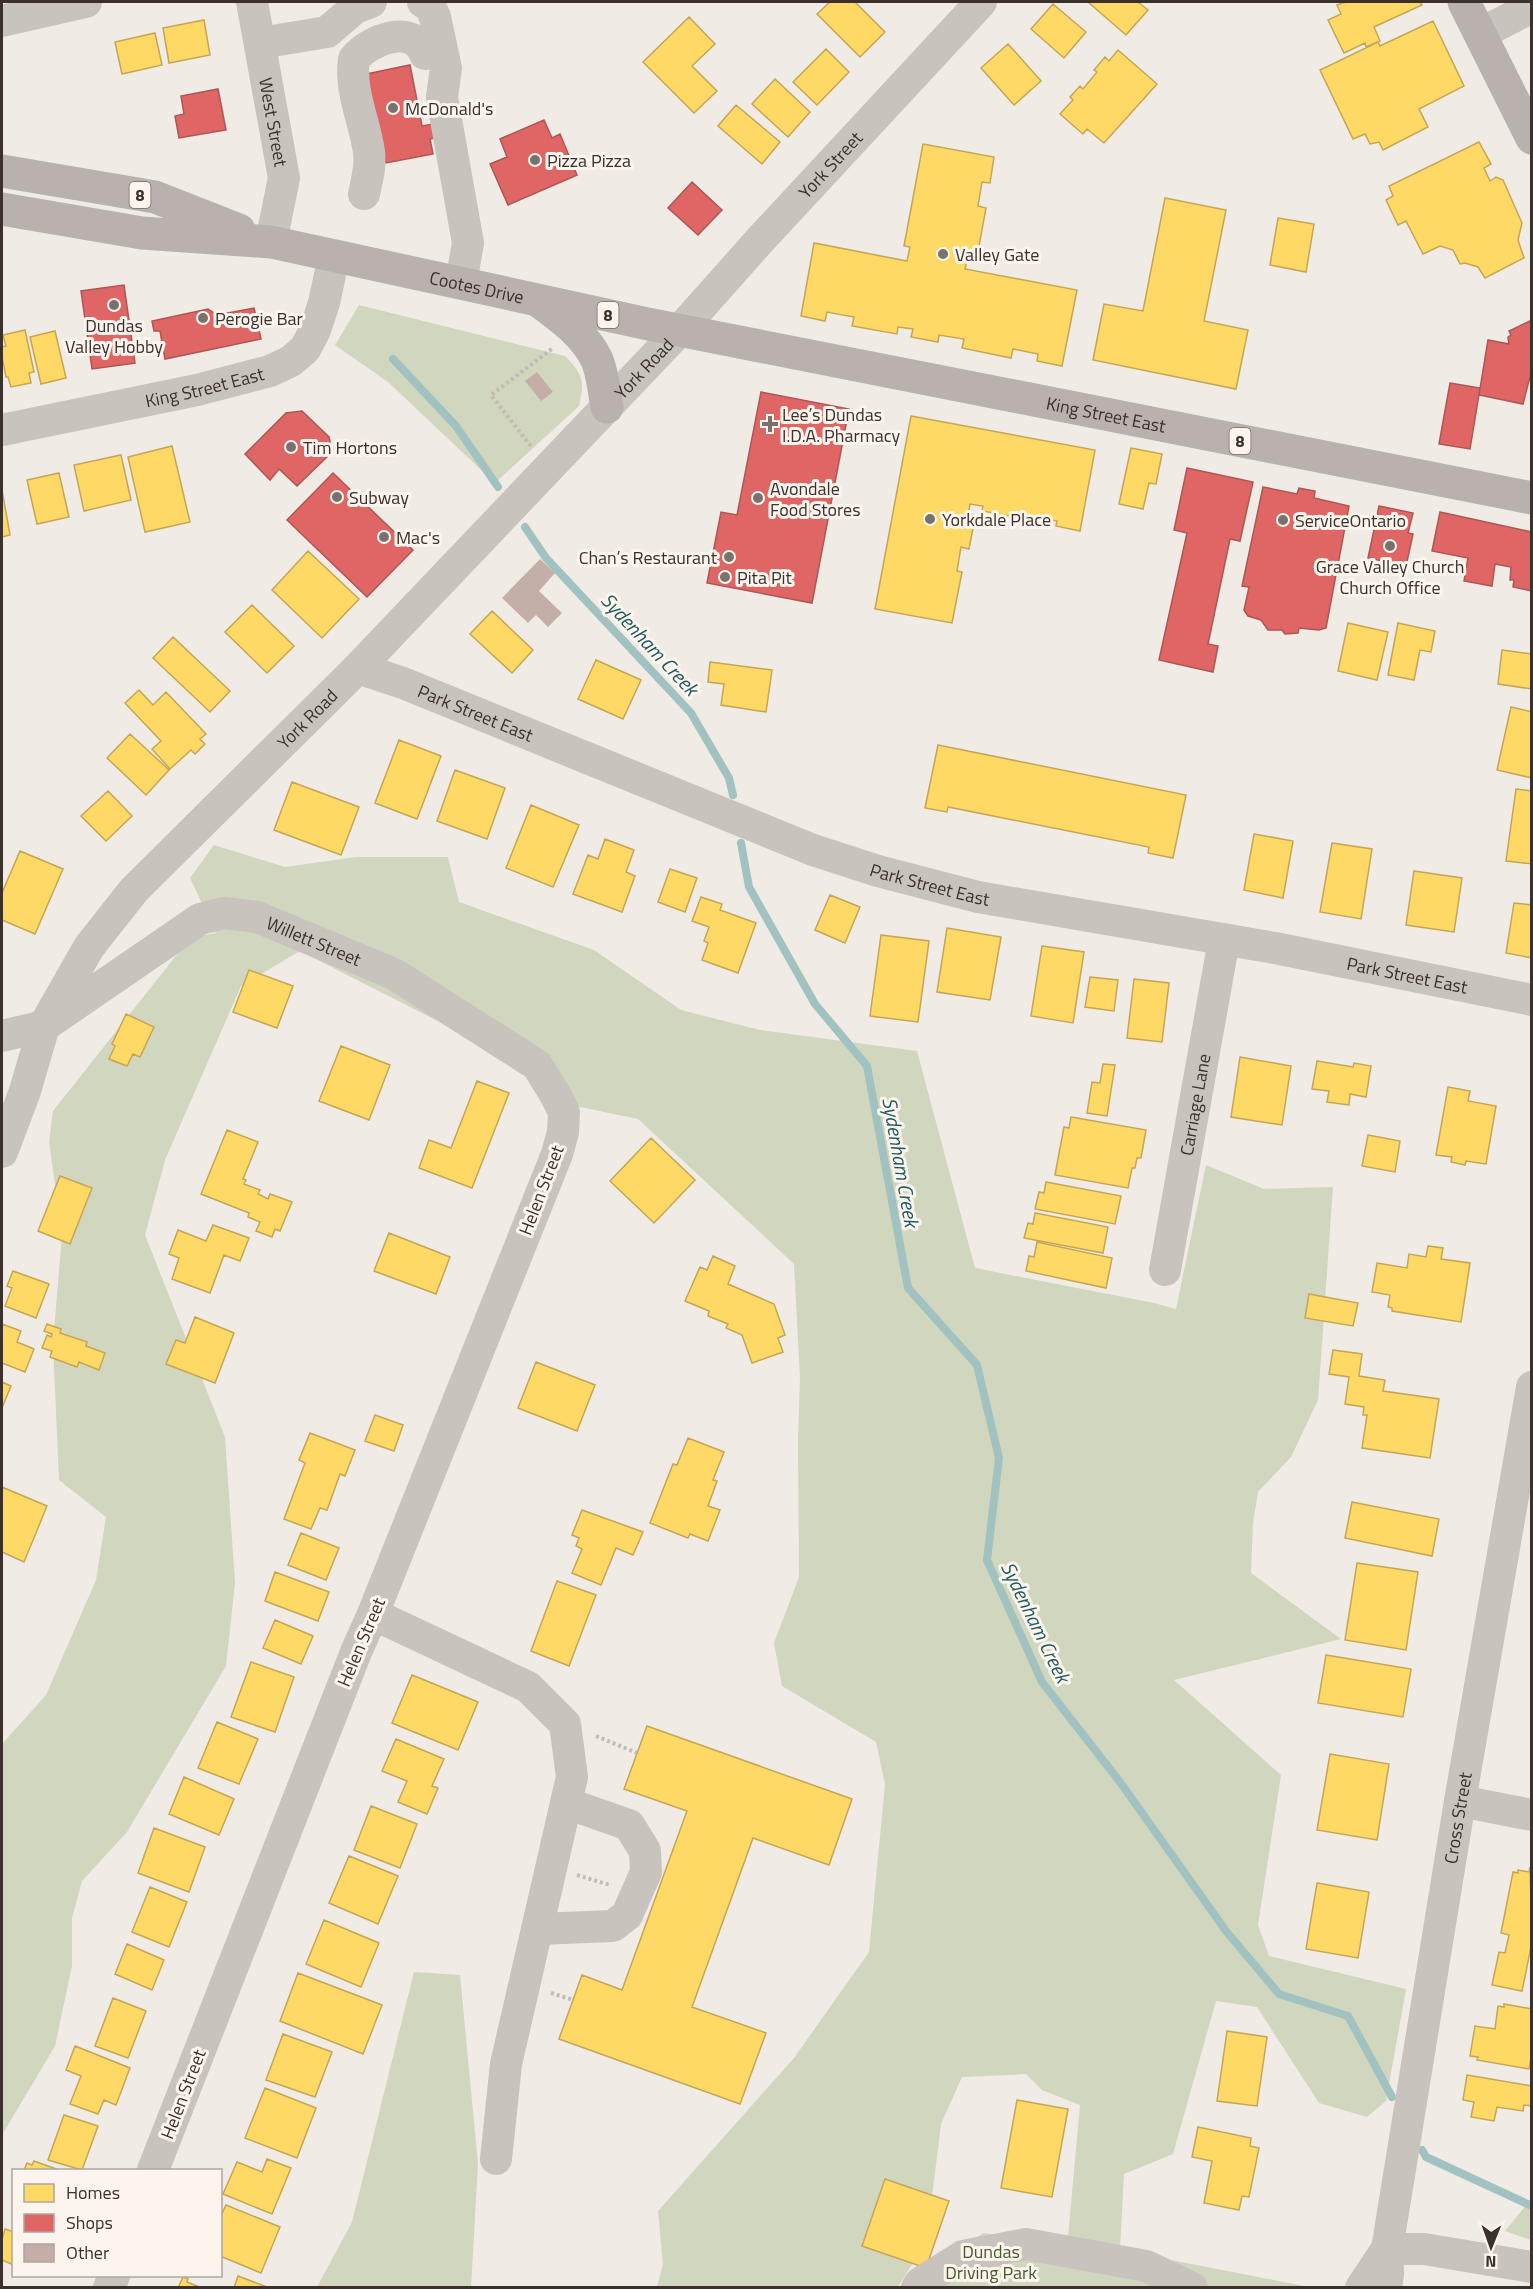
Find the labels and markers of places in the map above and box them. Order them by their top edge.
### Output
place label: McDonald's [405,95,493,122]
marker: McDonald's [386,101,400,115]
place label: Pizza Pizza [547,147,631,174]
marker: Pizza Pizza [528,153,542,167]
place label: Valley Gate [955,241,1039,268]
marker: Valley Gate [936,247,950,261]
marker: Dundas Valley Hobby [107,298,121,312]
place label: Perogie Bar [215,305,303,332]
marker: Perogie Bar [196,311,210,325]
place label: Dundas Valley Hobby [65,312,163,360]
place label: Lee’s Dundas I.D.A. Pharmacy [782,401,901,449]
marker: Lee’s Dundas I.D.A. Pharmacy [763,417,777,431]
place label: Tim Hortons [303,434,397,461]
marker: Tim Hortons [284,440,298,454]
place label: Avondale Food Stores [770,475,861,523]
place label: Subway [349,484,409,511]
marker: Subway [330,490,344,504]
marker: Avondale Food Stores [751,491,765,505]
place label: Yorkdale Place [942,506,1051,533]
place label: ServiceOntario [1295,507,1406,534]
marker: Yorkdale Place [923,512,937,526]
marker: ServiceOntario [1276,513,1290,527]
place label: Mac's [396,524,440,551]
marker: Mac's [377,530,391,544]
marker: Grace Valley Church Church Office [1383,539,1397,553]
place label: Chan’s Restaurant [579,544,718,571]
marker: Chan’s Restaurant [722,550,736,564]
place label: Grace Valley Church Church Office [1316,553,1464,601]
place label: Pita Pit [737,564,793,591]
marker: Pita Pit [718,570,732,584]

